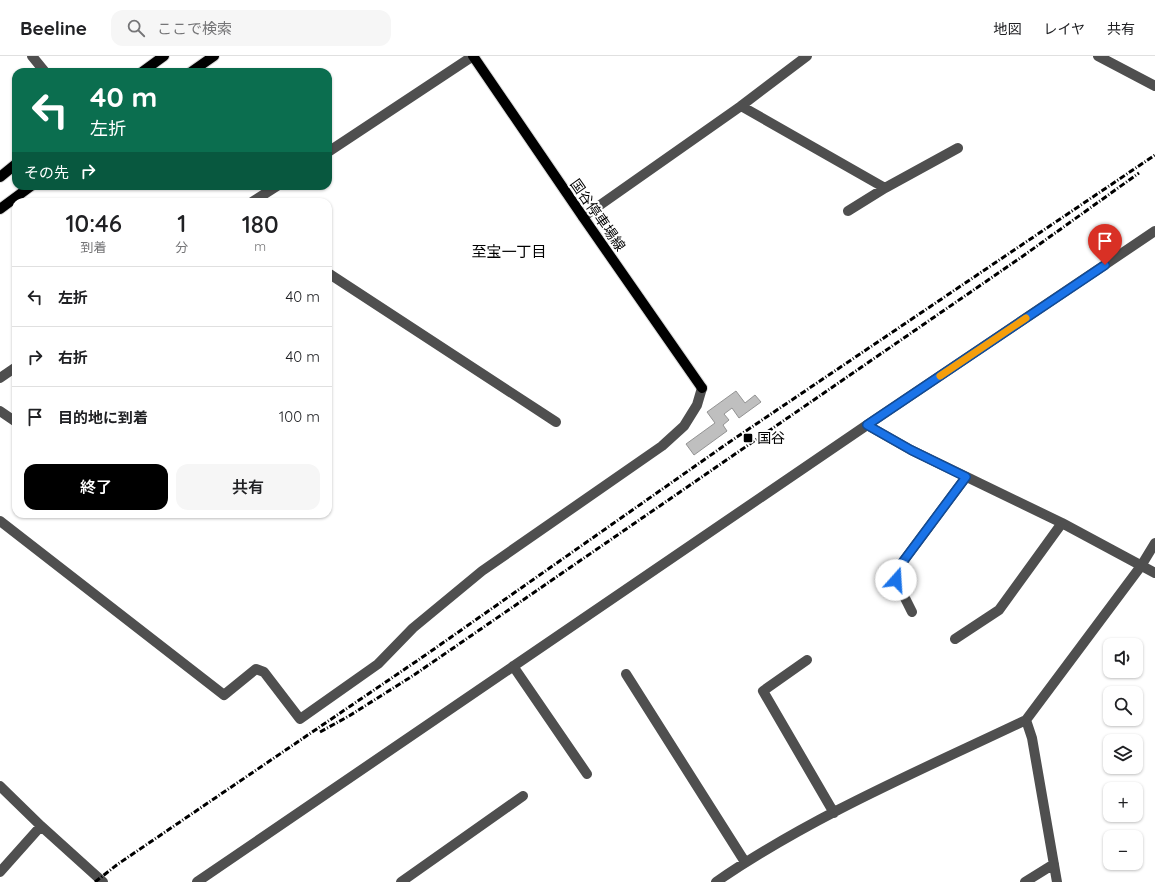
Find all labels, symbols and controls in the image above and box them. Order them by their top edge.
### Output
search box [111,10,391,46]
text: Beeline [20,16,87,40]
icon: search [125,17,147,39]
text: ここで検索 [157,19,232,38]
text: 地図 [993,20,1021,38]
text: レイヤ [1043,20,1085,38]
text: 共有 [1107,20,1135,38]
text: 40 m [90,79,157,114]
icon: left [24,84,76,136]
text: 左折 [90,117,126,140]
icon: right [77,160,99,182]
text: その先 [24,163,69,182]
street label: 国谷停車場線 [567,175,629,255]
text: 10:46 [65,208,122,238]
text: 1 [177,208,186,238]
text: 180 [242,209,279,239]
pin [1088,224,1122,265]
icon: arrive [1094,230,1116,252]
text: m [254,238,266,254]
text: 到着 [81,239,107,255]
text: 分 [175,239,188,255]
district label: 至宝一丁目 [471,242,547,261]
icon: left [24,286,46,308]
text: 40 m [285,287,320,306]
text: 左折 [58,288,88,307]
icon: right [24,346,46,368]
text: 40 m [285,347,320,366]
text: 右折 [58,348,88,367]
icon: arrive [24,406,46,428]
text: 100 m [279,407,320,426]
text: 目的地に到着 [58,408,148,427]
place label: 国谷 [757,429,785,447]
marker: 国谷 [742,432,754,444]
button: 終了 [24,464,168,510]
button: 共有 [176,464,320,510]
position arrow [875,559,917,601]
map controls [1103,638,1143,870]
button: sound [1103,638,1143,678]
button: search [1103,686,1143,726]
button: layers [1103,734,1143,774]
button: + [1103,782,1143,822]
button: − [1103,830,1143,870]

